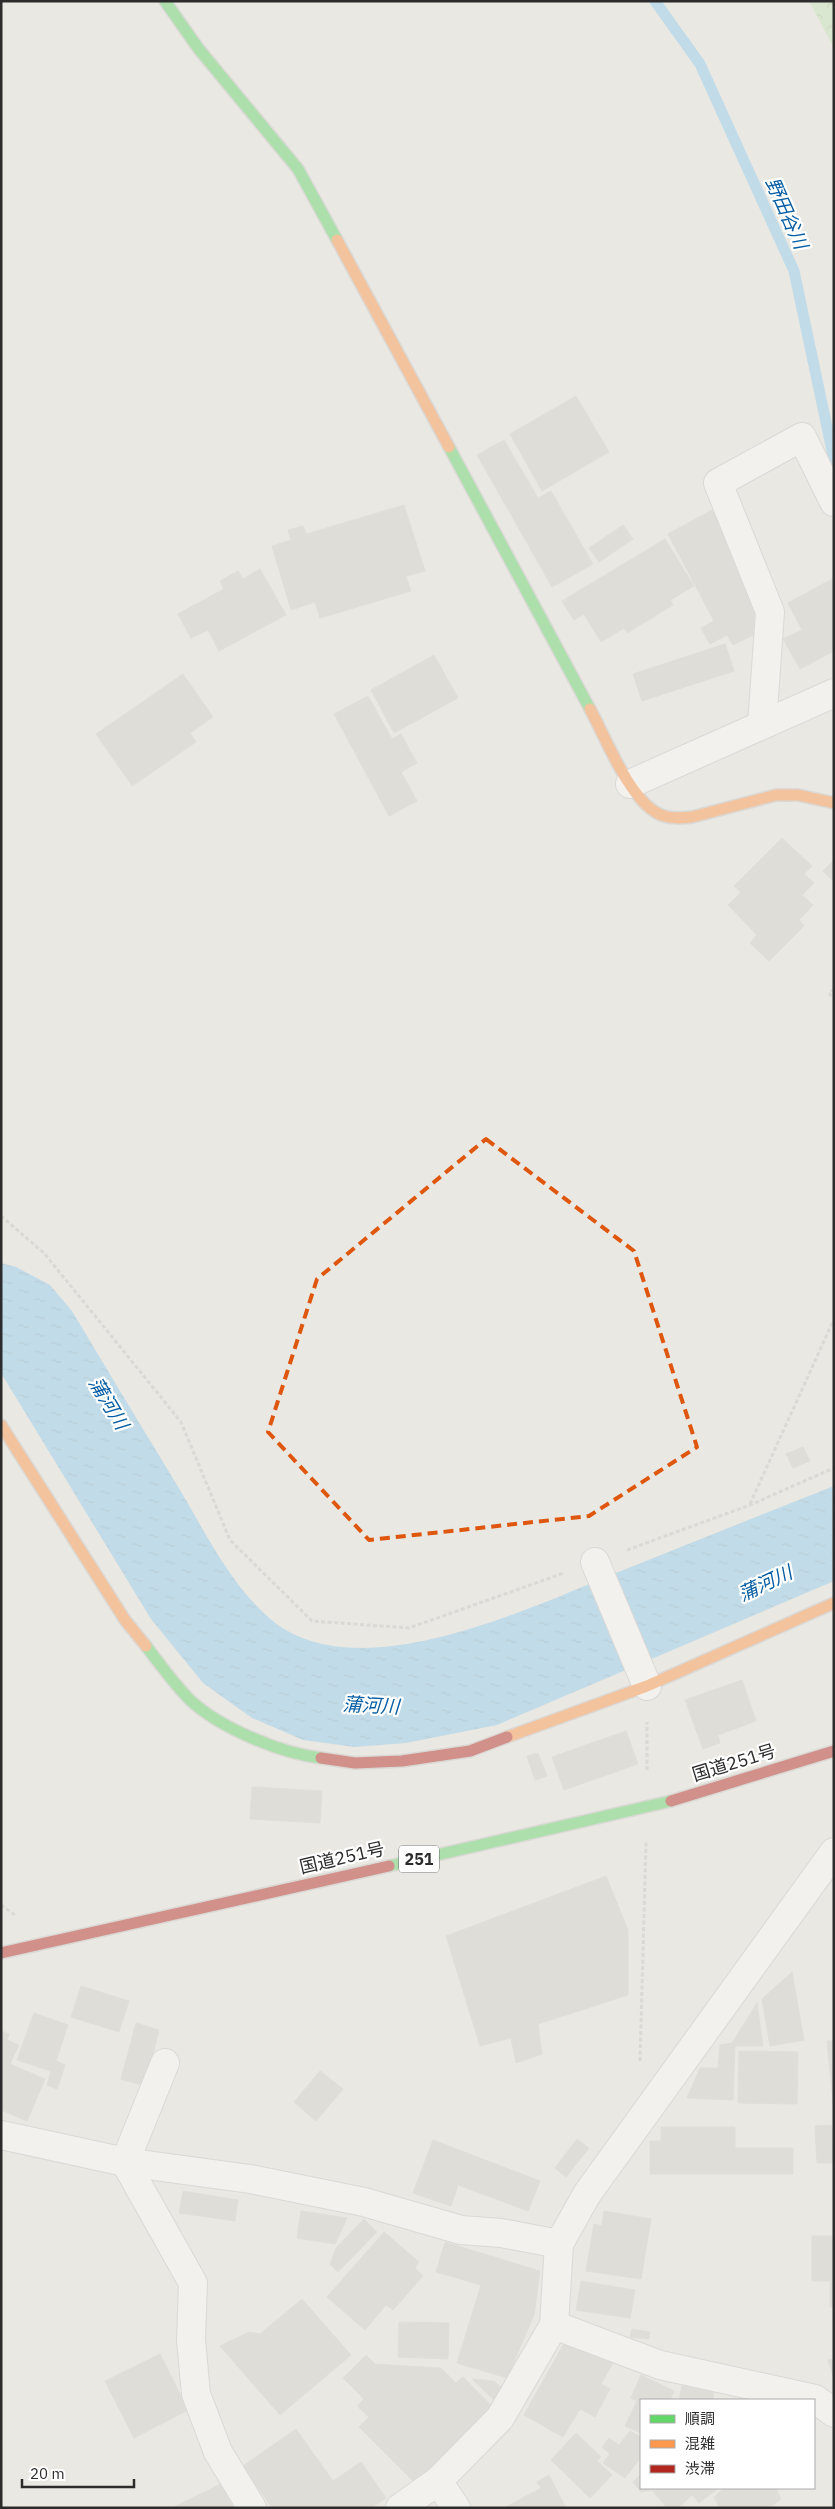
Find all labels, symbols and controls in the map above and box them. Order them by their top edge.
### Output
water label: 野田谷川 [761,173,814,254]
water label: 蒲河川 [84,1372,135,1435]
water label: 蒲河川 [734,1559,798,1606]
water label: 蒲河川 [342,1692,402,1719]
street label: 国道251号 [689,1739,779,1786]
street label: 国道251号 [297,1837,387,1878]
road number: 251 [399,1846,439,1872]
legend [640,2399,815,2489]
text: 順調 [685,2409,715,2428]
text: 混雑 [685,2434,715,2453]
scale bar [22,2456,135,2488]
text: 渋滞 [685,2459,715,2478]
text: 20 m [30,2464,65,2483]

